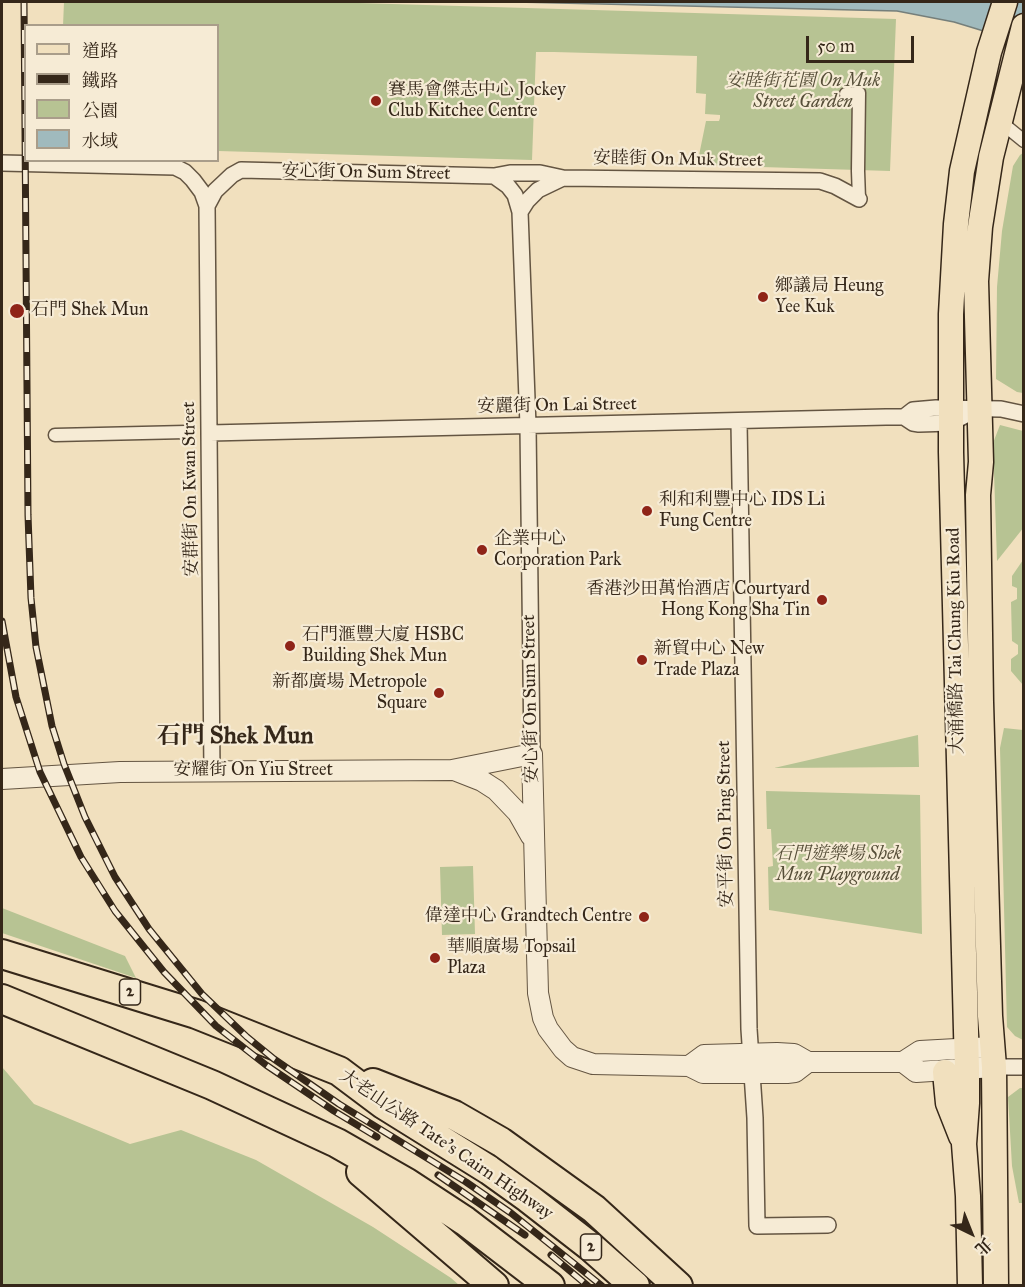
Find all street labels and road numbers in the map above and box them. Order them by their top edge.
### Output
street label: 安睦街 On Muk Street [593,148,763,172]
street label: 安心街 On Sum Street [281,161,451,185]
street label: 安麗街 On Lai Street [477,394,637,418]
street label: 安群街 On Kwan Street [179,401,203,577]
street label: 大涌橋路 Tai Chung Kiu Road [943,527,969,755]
street label: 安心街 On Sum Street [519,614,543,784]
street label: 安平街 On Ping Street [714,740,738,908]
street label: 安耀街 On Yiu Street [173,760,333,782]
road number: 2 [120,979,140,1005]
street label: 大老山公路 Tate's Cairn Highway [335,1065,557,1225]
road number: 2 [580,1234,602,1260]

